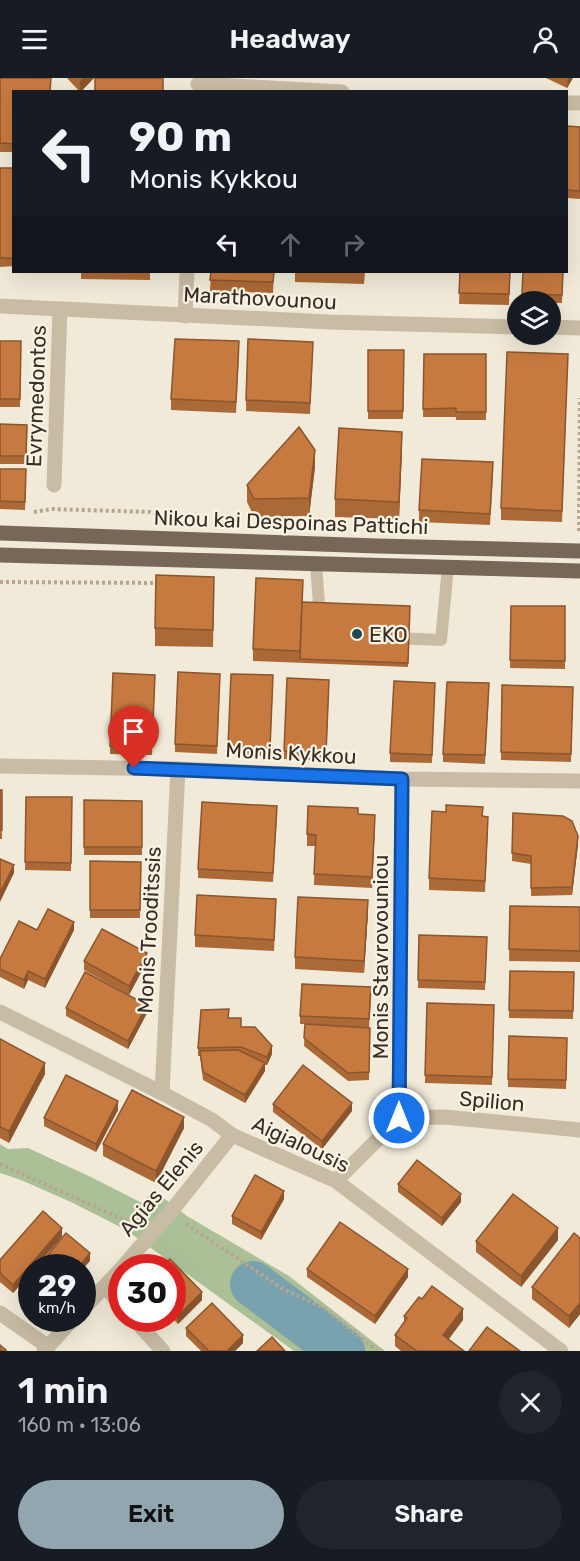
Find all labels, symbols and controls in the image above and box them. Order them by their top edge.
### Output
icon: menu [18,23,51,56]
text: Headway [229,23,351,55]
icon: person [529,23,562,56]
text: 90 m [129,112,232,162]
icon: left [30,114,108,192]
text: Monis Kykkou [129,163,298,195]
icon: left [211,228,244,261]
icon: ahead [274,228,307,261]
icon: right [337,228,370,261]
street label: Marathovounou [183,281,337,315]
map controls [507,291,561,345]
button: layers [507,291,561,345]
street label: Evrymedontos [21,325,51,467]
street label: Nikou kai Despoinas Pattichi [153,505,429,539]
place label: EKO [369,622,408,647]
marker: EKO [350,627,364,641]
pin [108,706,159,768]
icon: arrive [117,715,150,748]
street label: Monis Kykkou [225,737,357,769]
street label: Monis Trooditssis [132,846,166,1014]
street label: Monis Stavrovouniou [368,855,393,1059]
position arrow [367,1086,431,1150]
street label: Spilion [458,1086,526,1116]
street label: Aigialousis [248,1111,354,1177]
street label: Agias Elenis [114,1135,208,1241]
speed limit sign: 30 [108,1254,186,1332]
text: 29 [38,1268,76,1304]
text: km/h [38,1299,76,1317]
text: 1 min [18,1369,109,1412]
button: close [499,1371,562,1434]
text: 160 m · 13:06 [18,1413,141,1437]
button: Exit [18,1480,284,1549]
button: Share [296,1480,562,1549]

